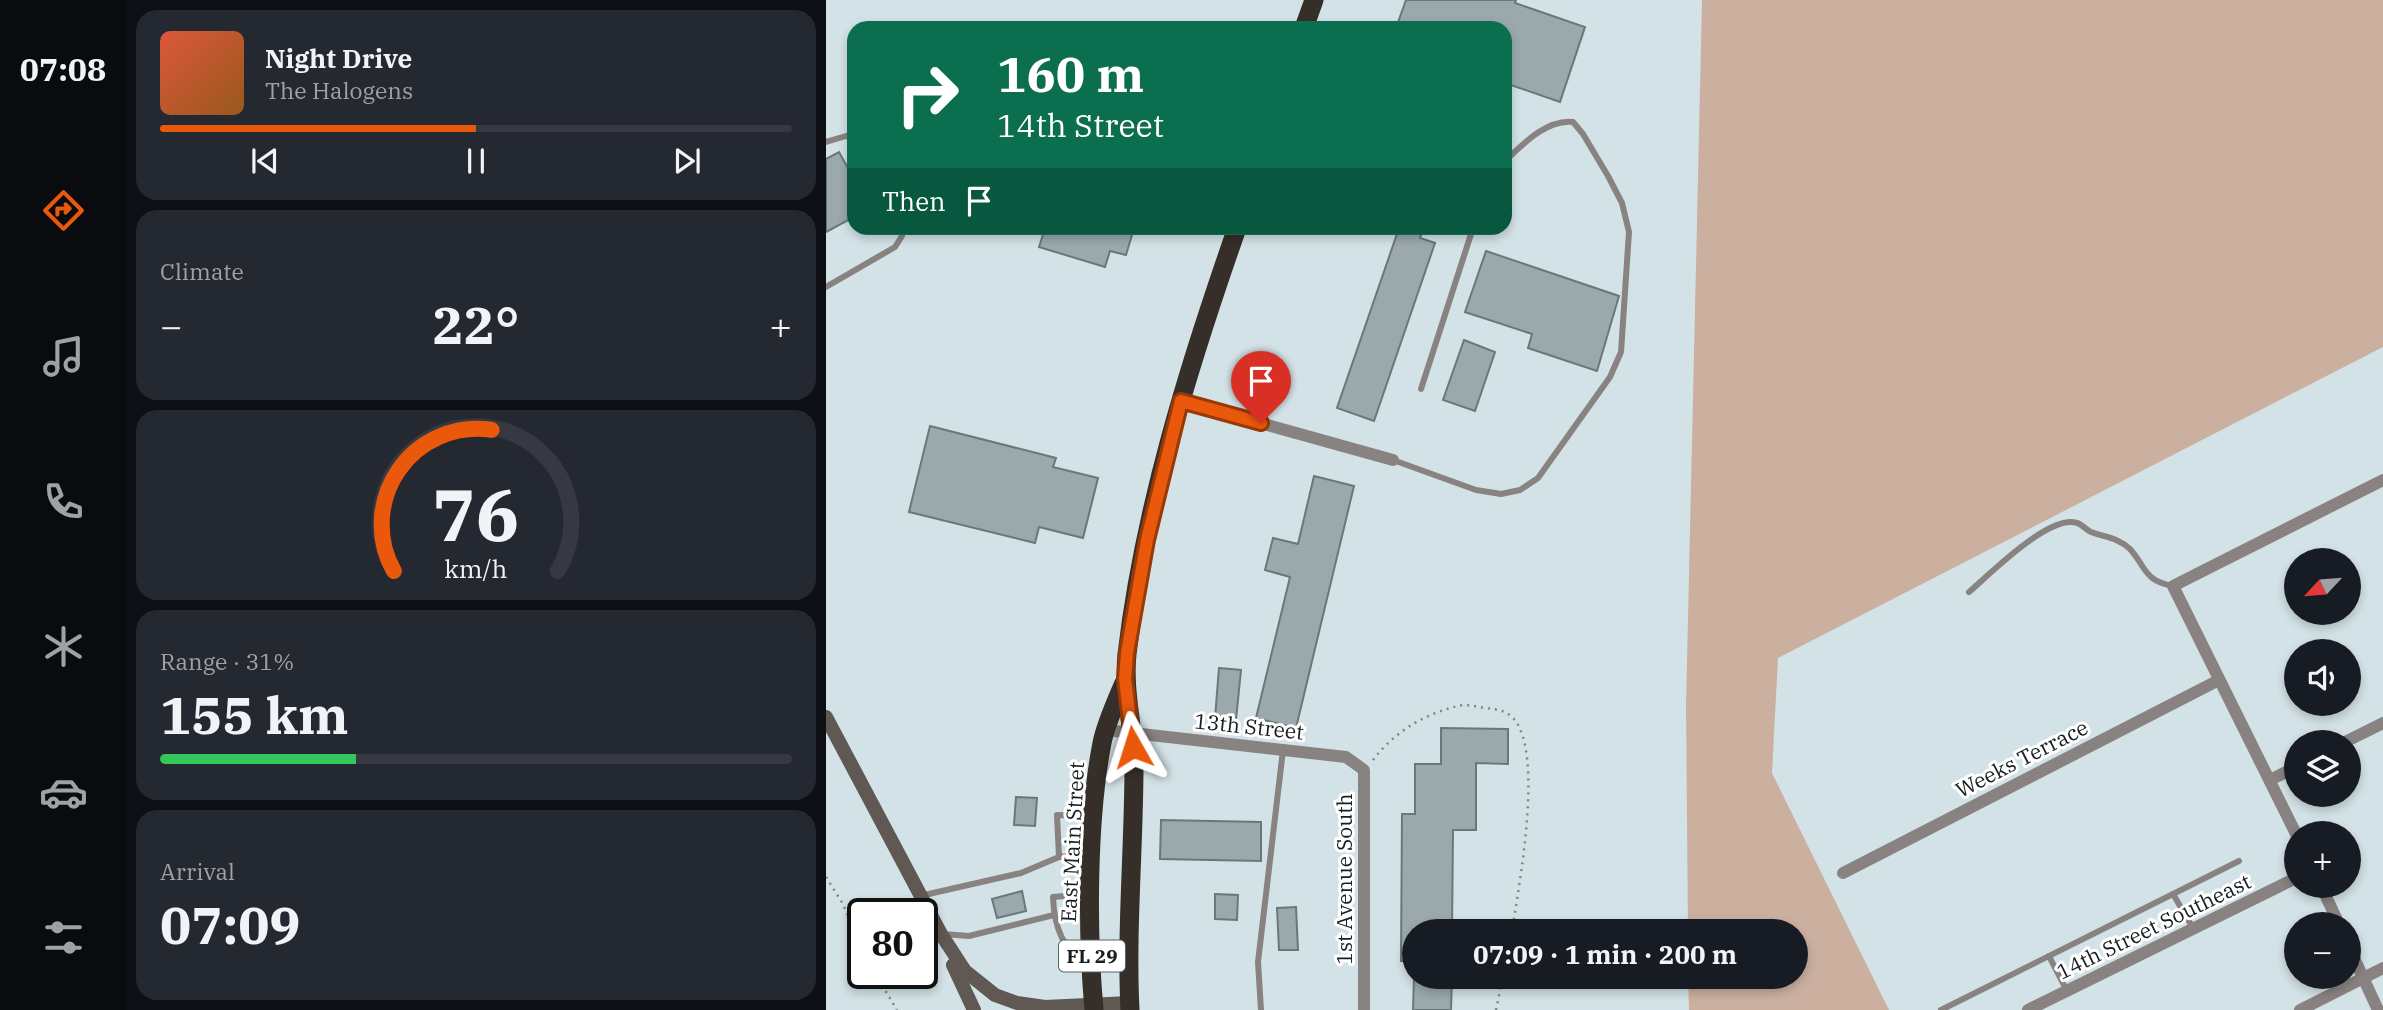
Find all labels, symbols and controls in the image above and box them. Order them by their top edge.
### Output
text: Night Drive [265,41,412,75]
text: 160 m [997,42,1144,105]
text: 07:08 [20,48,106,90]
icon: right [882,49,973,140]
text: The Halogens [265,75,413,105]
text: 14th Street [997,104,1164,146]
icon: previous [246,142,284,180]
icon: pause [457,142,495,180]
icon: next [668,142,706,180]
icon: arrive [960,182,998,220]
text: Then [882,184,946,218]
icon: directions [39,186,88,235]
text: Climate [160,256,244,286]
text: 22° [433,291,519,358]
text: − [160,301,183,350]
text: + [769,301,792,350]
icon: music [39,332,88,381]
pin [1231,351,1291,423]
icon: arrive [1242,362,1280,400]
text: 76 [432,466,520,561]
icon: phone [39,477,88,526]
north arrow [2284,548,2361,625]
map controls [2284,548,2361,989]
text: km/h [444,552,508,585]
icon: climate [39,622,88,671]
button: sound [2284,639,2361,716]
text: Range · 31% [160,646,294,676]
text: 155 km [160,681,349,748]
street label: 13th Street [1193,706,1305,746]
position arrow [1096,710,1170,784]
street label: Weeks Terrace [1950,713,2093,804]
button: layers [2284,730,2361,807]
street label: East Main Street [1054,761,1090,923]
icon: car [39,768,88,817]
street label: 1st Avenue South [1330,793,1358,965]
button: + [2284,821,2361,898]
text: Arrival [160,856,235,886]
street label: 14th Street Southeast [2052,867,2255,985]
text: 07:09 [160,891,301,958]
speed limit sign: 80 [847,898,938,989]
button: − [2284,912,2361,989]
icon: filters [39,913,88,962]
text: 07:09 · 1 min · 200 m [1473,937,1737,971]
road number: FL 29 [1059,940,1125,972]

